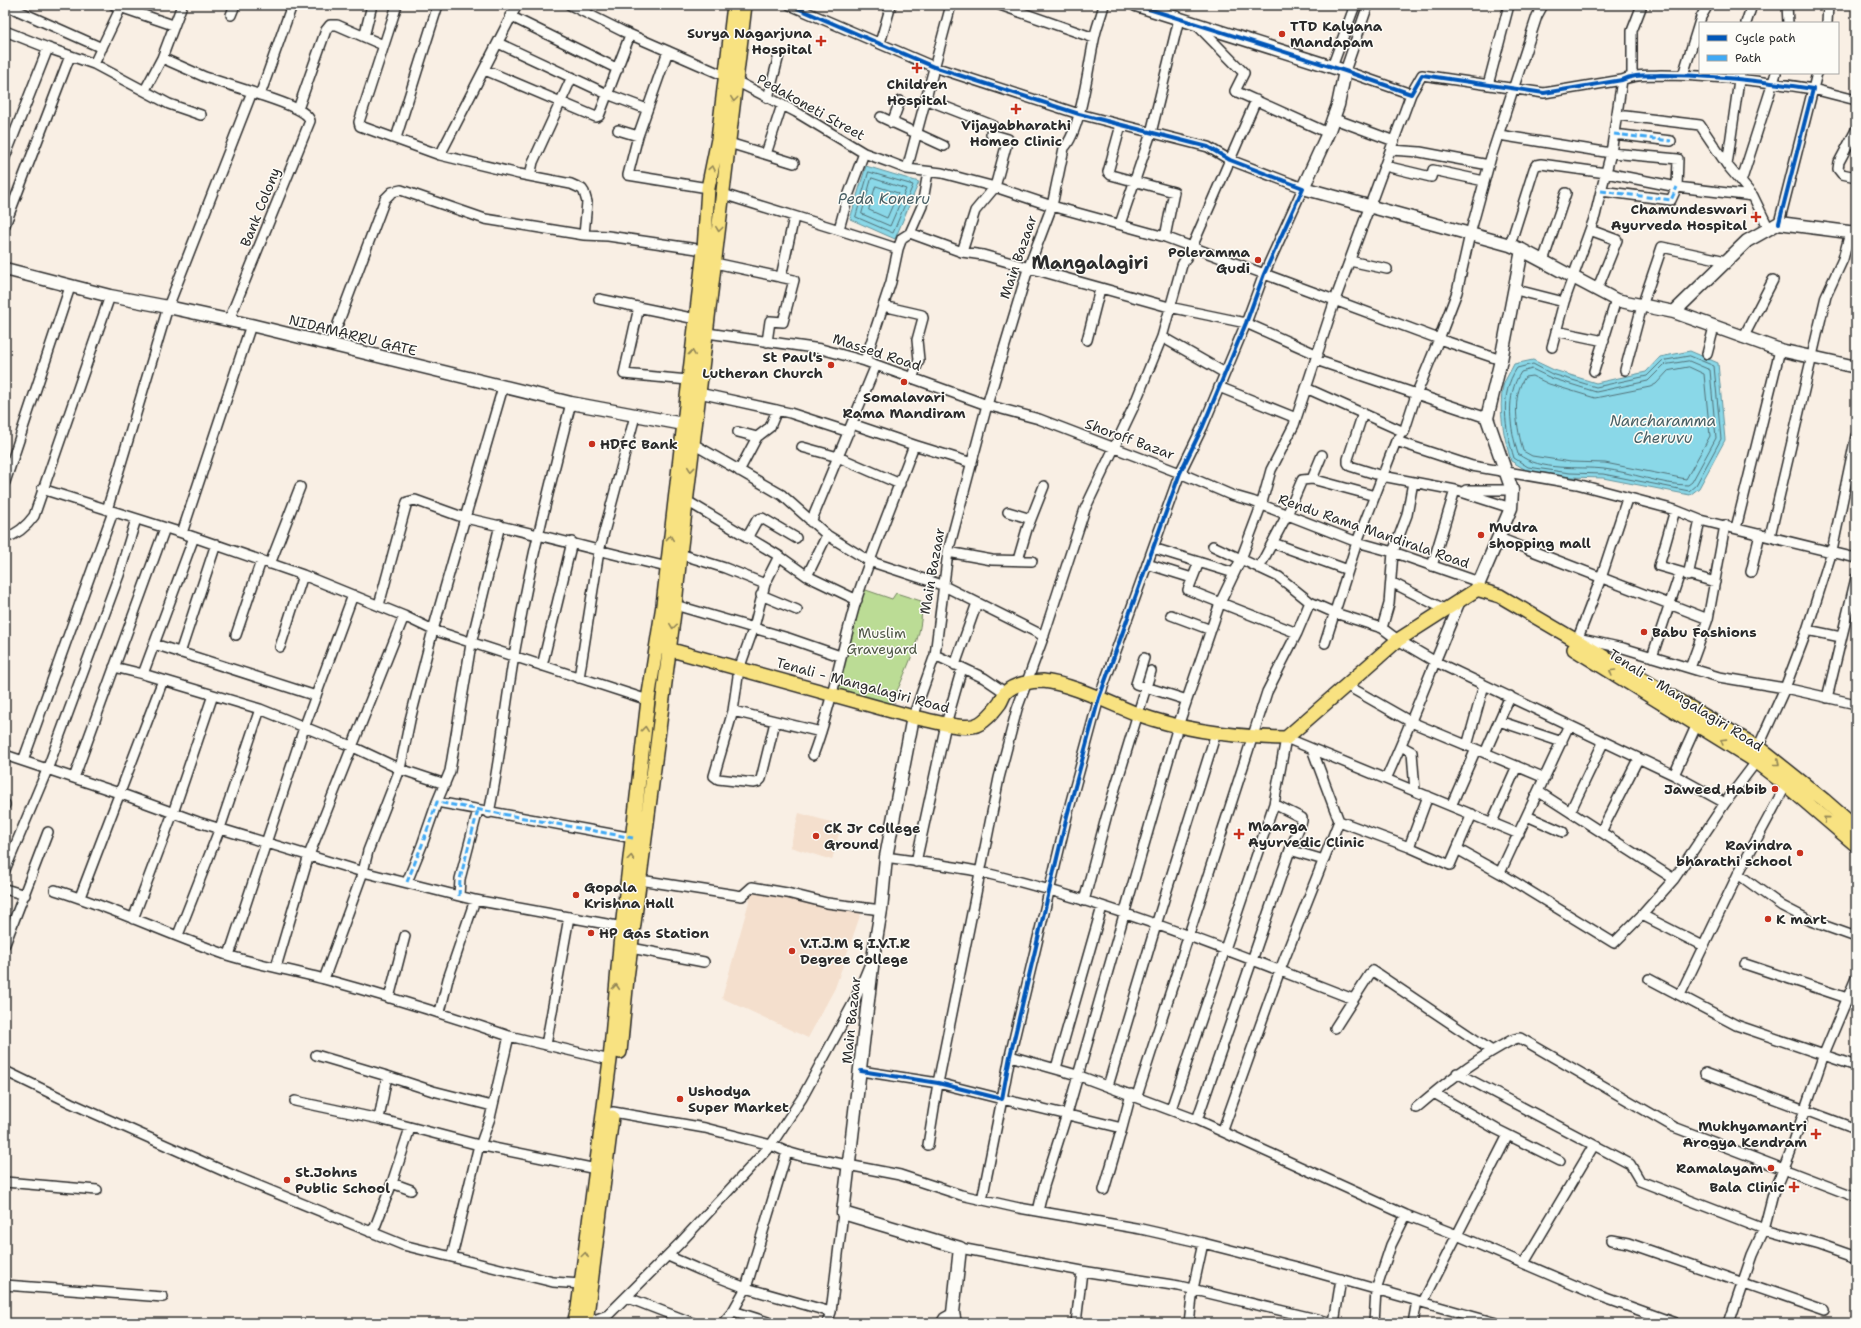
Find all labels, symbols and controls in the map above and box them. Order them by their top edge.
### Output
place label: TTD Kalyana Mandapam [1290,17,1383,51]
legend [1699,22,1839,74]
place label: Surya Nagarjuna Hospital [687,24,812,58]
marker: TTD Kalyana Mandapam [1277,29,1287,39]
text: Cycle path [1735,30,1796,46]
marker: Surya Nagarjuna Hospital [815,35,827,47]
text: Path [1735,50,1761,66]
marker: Children Hospital [911,62,923,74]
street label: Pedakoneti Street [754,70,868,144]
place label: Children Hospital [887,75,947,109]
one-way arrow [730,96,739,102]
marker: Vijayabharathi Homeo Clinic [1010,103,1022,115]
place label: Vijayabharathi Homeo Clinic [961,116,1071,150]
street label: Bank Colony [236,165,284,249]
one-way arrow [707,165,715,171]
water label: Peda Koneru [838,189,930,209]
place label: Chamundeswari Ayurveda Hospital [1611,200,1747,234]
marker: Chamundeswari Ayurveda Hospital [1750,211,1762,223]
street label: Main Bazaar [995,212,1041,301]
one-way arrow [715,225,724,232]
place label: Poleramma Gudi [1168,243,1250,277]
district label: Mangalagiri [1031,251,1149,275]
marker: Poleramma Gudi [1253,255,1263,265]
street label: NIDAMARRU GATE [287,310,419,360]
street label: Massed Road [830,329,924,375]
place label: St Paul's Lutheran Church [702,348,823,382]
one-way arrow [687,350,696,356]
marker: St Paul's Lutheran Church [826,360,836,370]
marker: Somalavari Rama Mandiram [899,377,909,387]
place label: Somalavari Rama Mandiram [842,388,966,422]
water label: Nancharamma Cheruvu [1610,411,1716,448]
street label: Shoroff Bazar [1083,414,1178,464]
place label: HDFC Bank [600,435,678,453]
marker: HDFC Bank [587,439,597,449]
one-way arrow [686,466,695,472]
street label: Rendu Rama Mandirala Road [1276,490,1472,572]
place label: Mudra shopping mall [1489,518,1591,552]
street label: Main Bazaar [916,526,949,616]
marker: Mudra shopping mall [1476,530,1486,540]
one-way arrow [666,535,675,541]
one-way arrow [669,623,678,629]
place label: Babu Fashions [1652,623,1757,641]
park label: Muslim Graveyard [847,624,918,658]
marker: Babu Fashions [1639,627,1649,637]
street label: Tenali - Mangalagiri Road [1605,645,1767,755]
street label: Tenali - Mangalagiri Road [774,653,952,717]
one-way arrow [1609,670,1616,677]
one-way arrow [640,726,649,732]
one-way arrow [1720,738,1727,745]
one-way arrow [1773,758,1780,765]
place label: Jaweed Habib [1664,780,1767,798]
marker: Jaweed Habib [1770,784,1780,794]
place label: Maarga Ayurvedic Clinic [1248,817,1364,851]
one-way arrow [1824,817,1831,824]
place label: CK Jr College Ground [824,819,920,853]
marker: Maarga Ayurvedic Clinic [1233,828,1245,840]
marker: CK Jr College Ground [811,831,821,841]
place label: Ravindra bharathi school [1676,836,1792,870]
marker: Ravindra bharathi school [1795,848,1805,858]
one-way arrow [626,855,635,861]
place label: Gopala Krishna Hall [584,878,674,912]
marker: Gopala Krishna Hall [571,890,581,900]
place label: K mart [1776,910,1827,928]
marker: K mart [1763,914,1773,924]
place label: HP Gas Station [599,924,709,942]
marker: HP Gas Station [586,928,596,938]
place label: V.T.J.M & I.V.T.R Degree College [800,934,911,968]
marker: V.T.J.M & I.V.T.R Degree College [787,946,797,956]
street label: Main Bazaar [837,975,865,1065]
one-way arrow [612,984,621,990]
place label: Ushodya Super Market [688,1082,789,1116]
marker: Ushodya Super Market [675,1094,685,1104]
place label: Mukhyamantri Arogya Kendram [1682,1117,1807,1151]
marker: Mukhyamantri Arogya Kendram [1810,1128,1822,1140]
place label: Ramalayam [1676,1159,1763,1177]
place label: St.Johns Public School [295,1163,390,1197]
marker: Ramalayam [1766,1163,1776,1173]
marker: St.Johns Public School [282,1175,292,1185]
place label: Bala Clinic [1709,1178,1785,1196]
marker: Bala Clinic [1788,1181,1800,1193]
one-way arrow [580,1252,589,1258]

